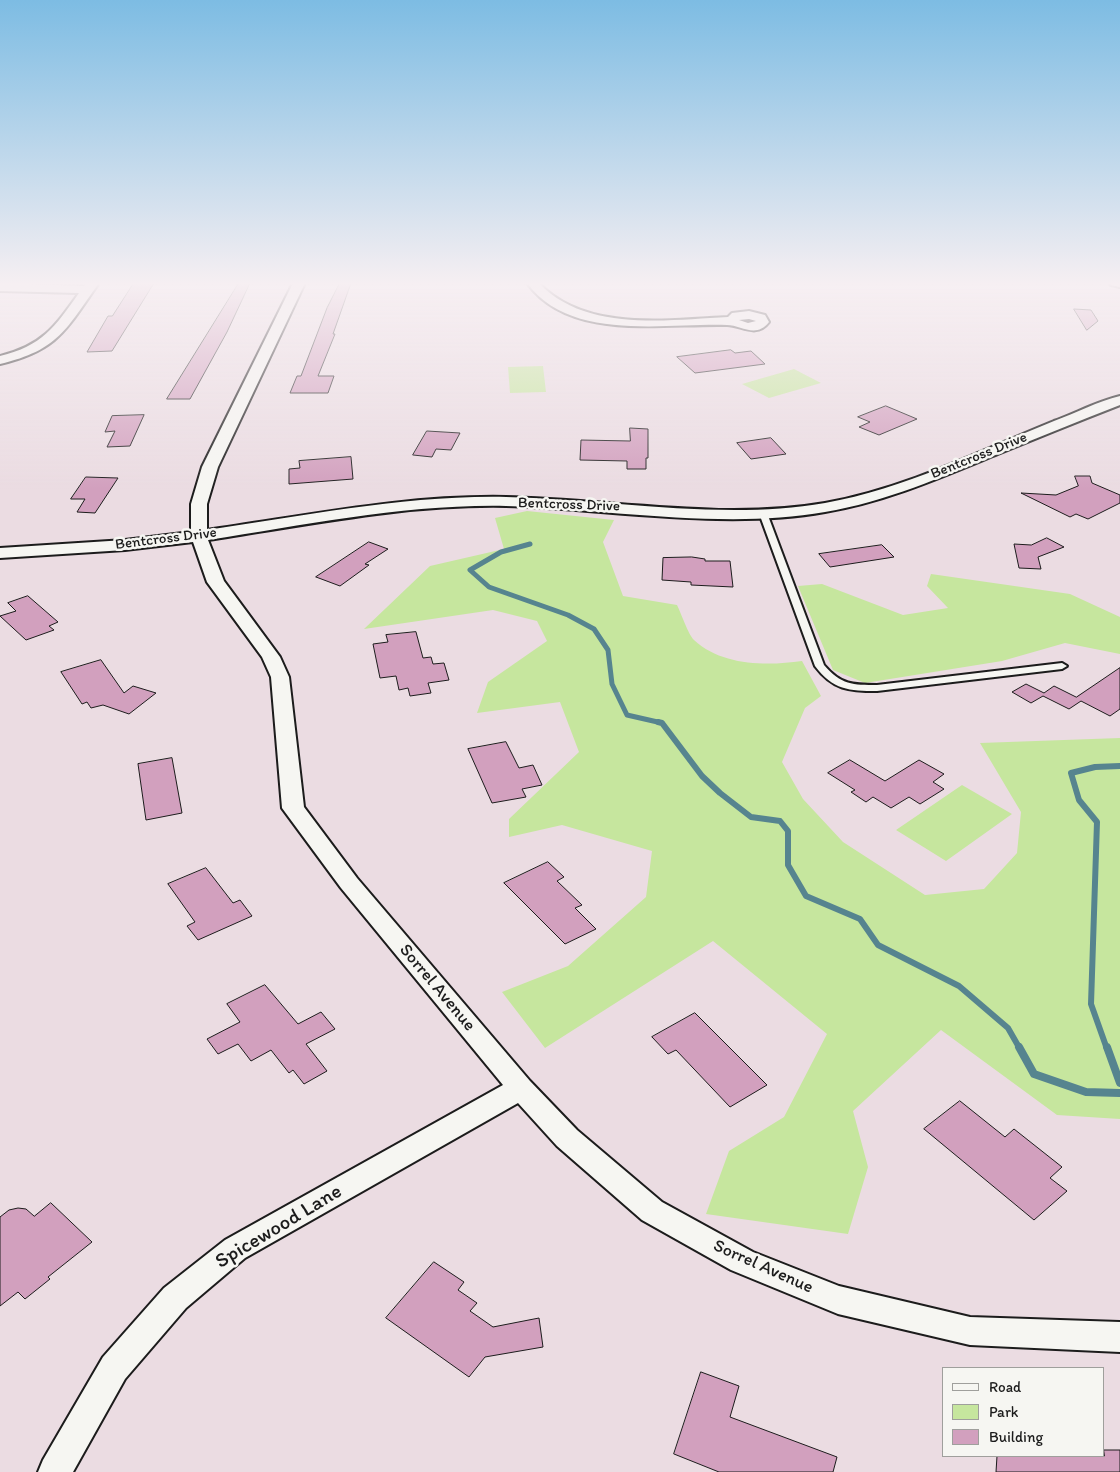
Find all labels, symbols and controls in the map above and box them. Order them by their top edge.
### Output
street label: Bentcross Drive [928,429,1030,483]
street label: Bentcross Drive [518,494,620,516]
street label: Bentcross Drive [114,524,218,554]
street label: Sorrel Avenue [394,940,480,1036]
street label: Spicewood Lane [211,1179,347,1275]
street label: Sorrel Avenue [710,1235,816,1299]
legend [942,1367,1105,1457]
text: Road [989,1378,1021,1396]
text: Park [989,1403,1019,1421]
text: Building [989,1428,1043,1446]

